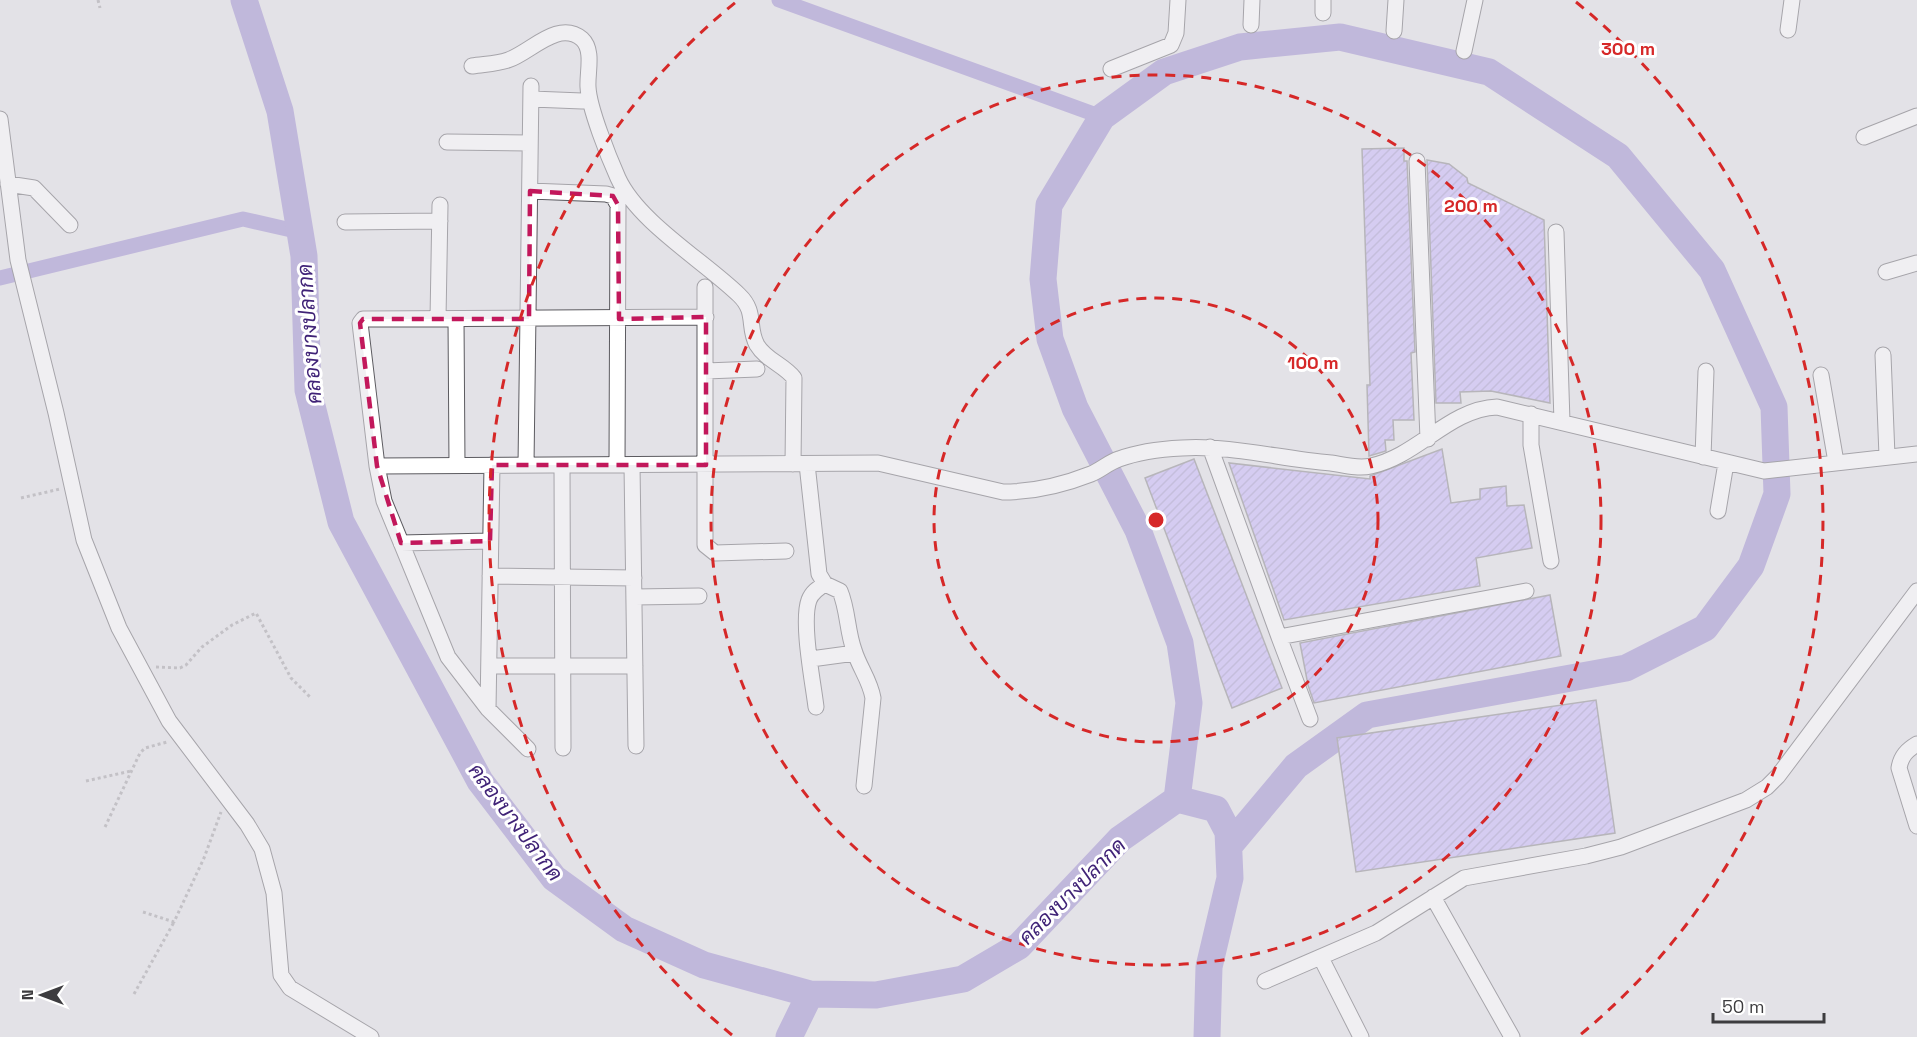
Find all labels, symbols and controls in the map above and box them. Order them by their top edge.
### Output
text: 300 m [1601,37,1655,60]
text: 200 m [1444,194,1498,217]
water label: คลองบางปลากด [291,263,327,405]
text: 100 m [1287,351,1339,374]
centre of rings [1146,510,1166,530]
water label: คลองบางปลากด [463,758,569,886]
water label: คลองบางปลากด [1013,832,1131,950]
north arrow [12,965,72,1025]
scale bar [1713,986,1824,1024]
text: N [17,990,38,1000]
text: 50 m [1722,995,1764,1018]

